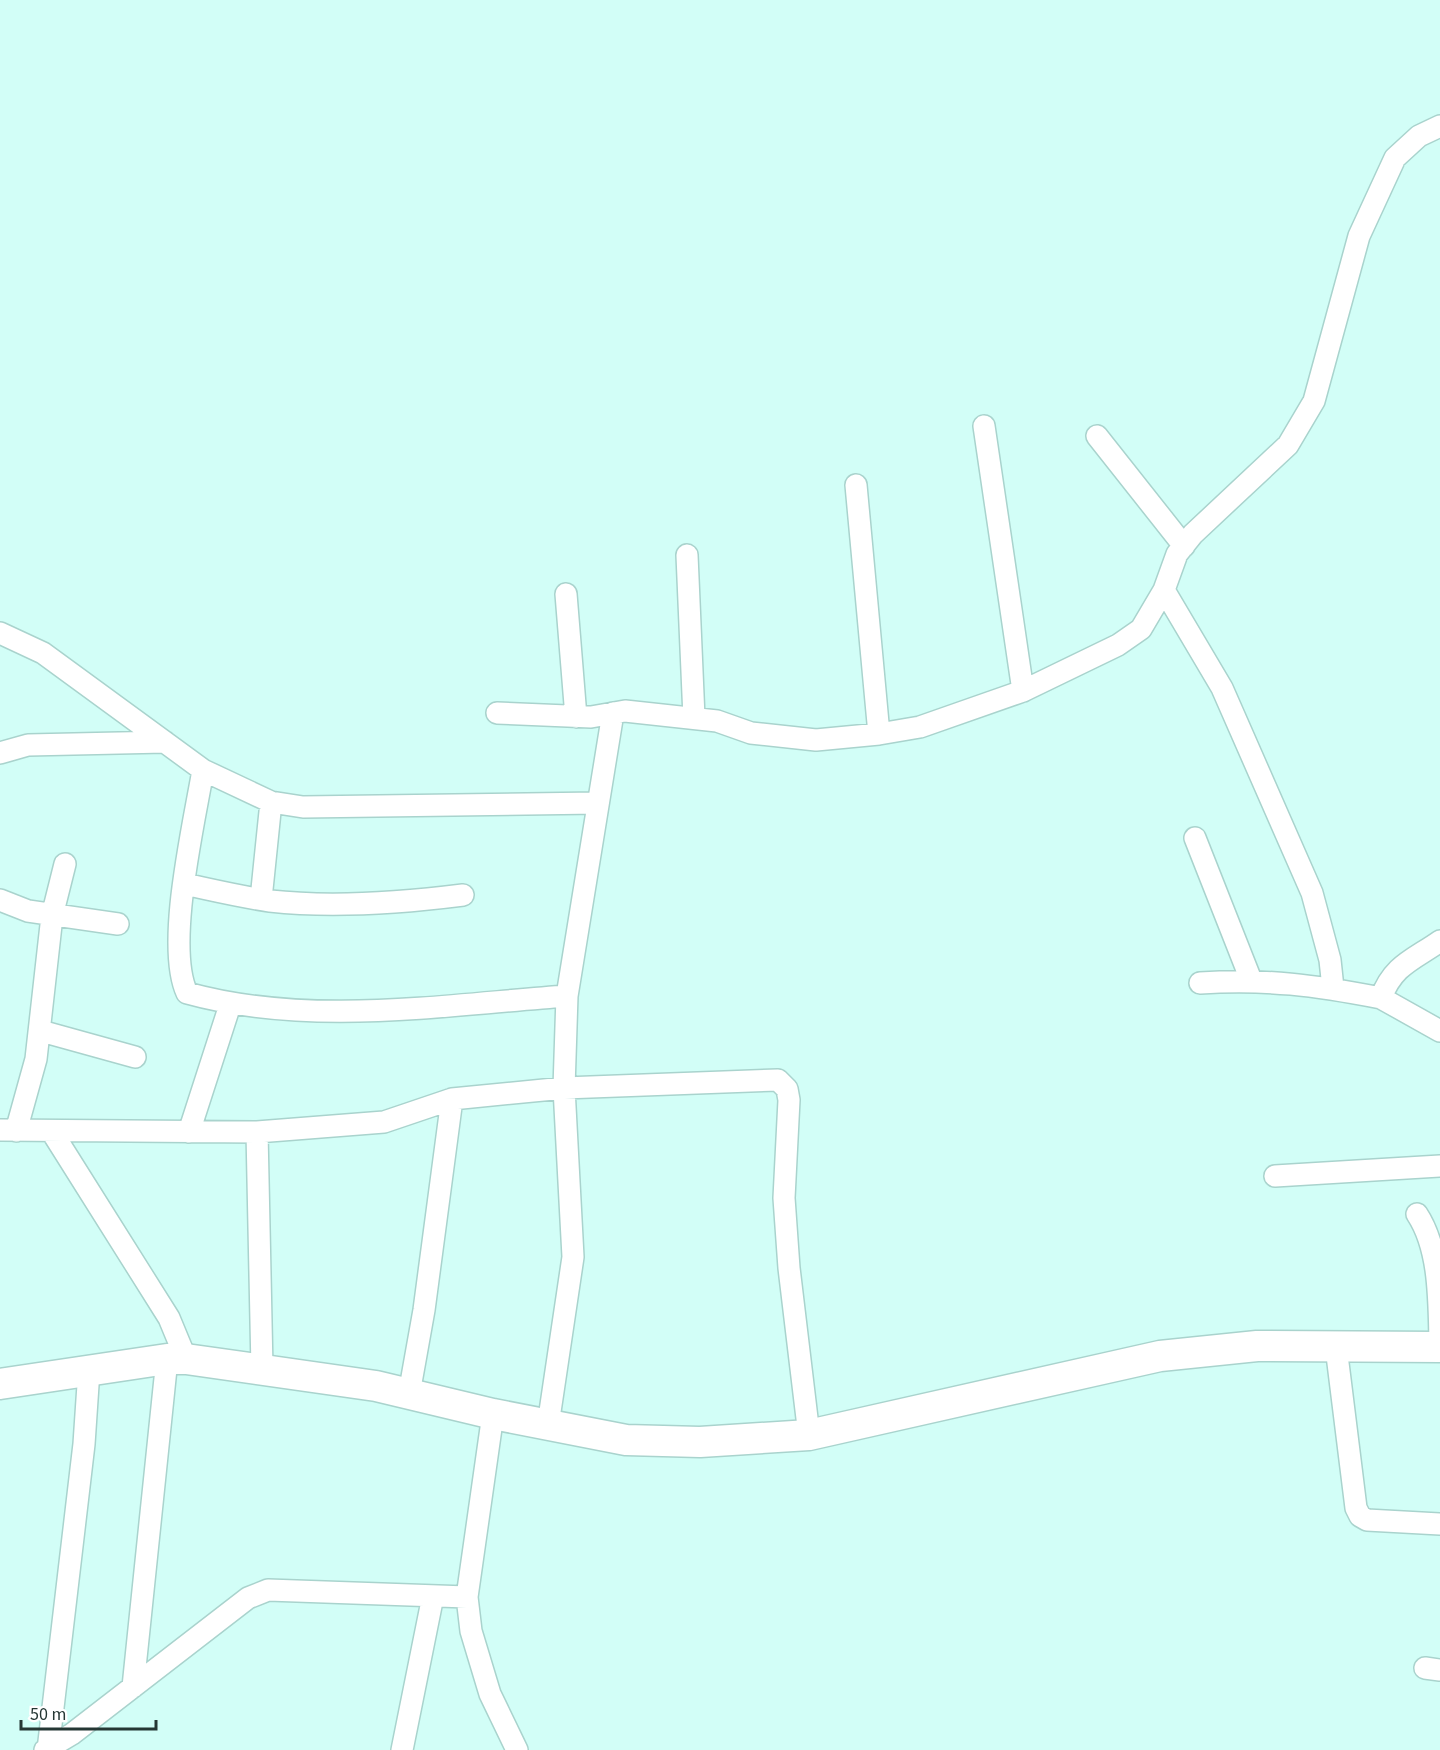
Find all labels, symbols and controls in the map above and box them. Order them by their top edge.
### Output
scale bar [21,1693,156,1731]
text: 50 m [30,1702,66,1727]

